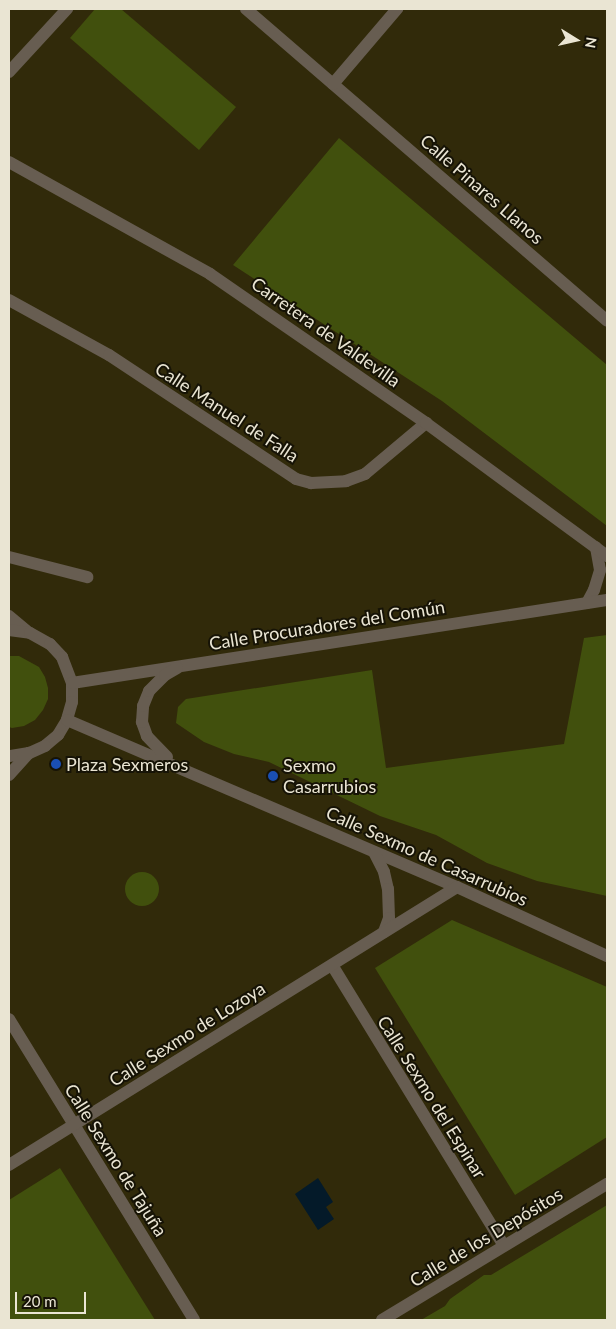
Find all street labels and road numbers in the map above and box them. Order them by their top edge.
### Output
street label: Calle Pinares Llanos [416,130,548,248]
street label: Carretera de Valdevilla [247,272,405,392]
street label: Calle Manuel de Falla [151,357,303,467]
street label: Calle Procuradores del Común [208,596,446,654]
street label: Calle Sexmo de Casarrubios [323,802,531,910]
street label: Calle Sexmo de Lozoya [105,977,269,1091]
street label: Calle Sexmo del Espinar [373,1012,491,1182]
street label: Calle Sexmo de Tajuña [60,1080,172,1240]
street label: Calle de los Depósitos [406,1183,566,1291]

